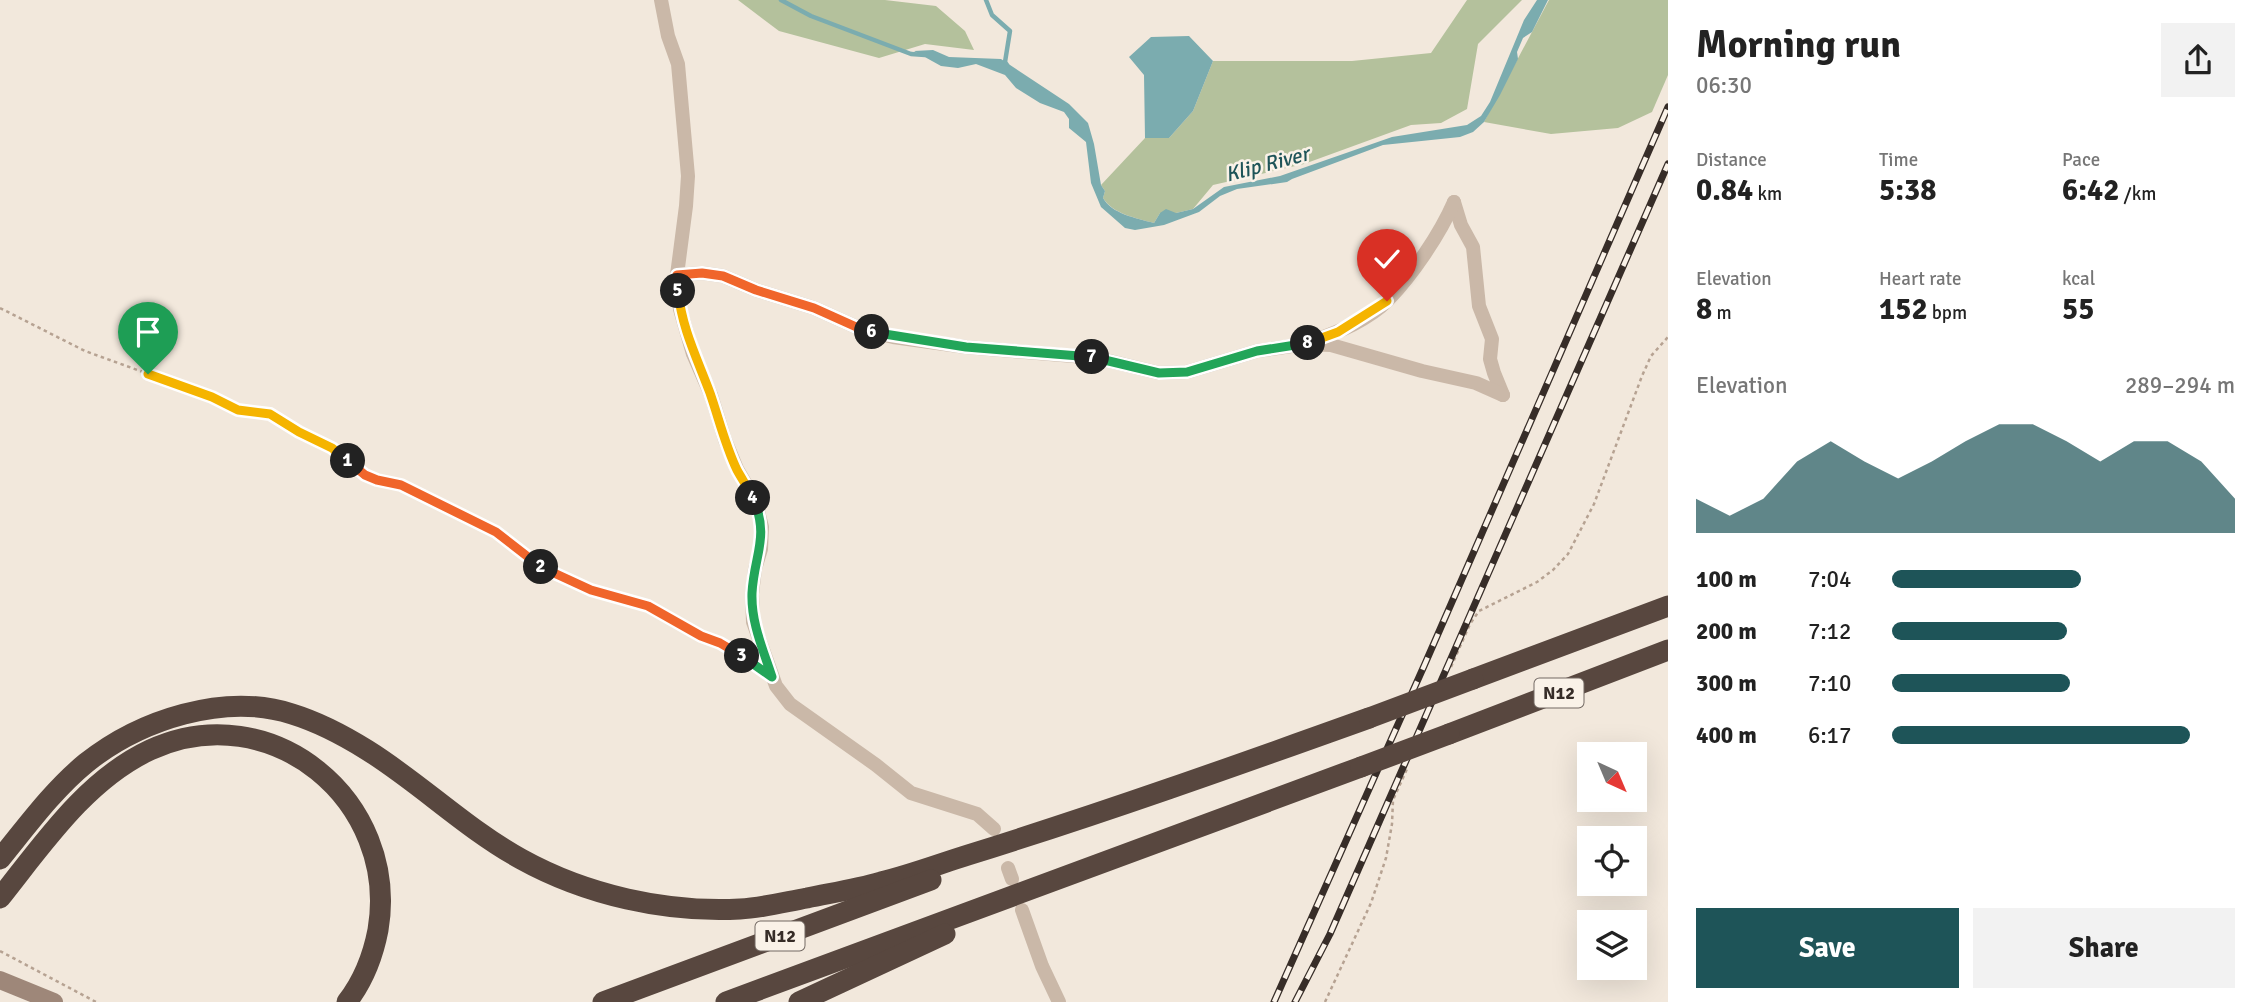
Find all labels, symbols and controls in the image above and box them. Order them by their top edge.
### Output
text: Morning run [1696,21,1901,68]
button: share [2161,23,2235,97]
text: 06:30 [1696,71,1752,100]
water label: Klip River [1222,140,1315,188]
text: Distance [1696,148,1767,172]
text: Time [1879,148,1918,172]
text: Pace [2062,148,2100,172]
text: 0.84 [1696,172,1753,209]
text: 5:38 [1879,172,1936,209]
text: 6:42 [2062,172,2119,209]
text: km [1753,182,1782,206]
text: /km [2119,182,2156,206]
pin [1357,229,1417,301]
icon: check [1368,240,1406,278]
text: Elevation [1696,267,1772,291]
text: Heart rate [1879,267,1961,291]
text: kcal [2062,267,2095,291]
pin: 5 [660,274,696,308]
text: 5 [672,278,683,302]
text: 8 [1696,291,1712,328]
text: 152 [1879,291,1928,328]
text: 55 [2062,291,2094,328]
text: m [1712,301,1732,325]
text: bpm [1928,301,1967,325]
pin [118,302,178,374]
icon: arrive [129,313,167,351]
pin: 6 [854,314,890,350]
text: 6 [866,319,877,343]
pin: 8 [1290,326,1326,360]
text: 8 [1302,330,1313,354]
pin: 7 [1074,340,1110,374]
text: 7 [1086,344,1097,368]
text: Elevation [1696,371,1788,400]
text: 289–294 m [2125,371,2235,400]
pin: 1 [330,444,366,478]
text: 1 [342,448,353,472]
pin: 4 [736,480,770,516]
text: 4 [747,485,758,509]
pin: 2 [524,550,558,584]
text: 2 [535,554,546,578]
text: 100 m [1696,565,1757,594]
text: 7:04 [1808,565,1851,594]
text: 200 m [1696,617,1757,646]
text: 7:12 [1808,617,1851,646]
pin: 3 [724,638,760,674]
text: 3 [736,643,747,667]
text: 300 m [1696,669,1757,698]
text: 7:10 [1808,669,1851,698]
road number: N12 [1534,678,1584,708]
text: 400 m [1696,721,1757,750]
text: 6:17 [1808,721,1851,750]
north arrow [1577,742,1647,812]
map controls [1577,742,1647,980]
button: locate [1577,826,1647,896]
button: Save [1696,908,1959,988]
button: Share [1973,908,2235,988]
button: layers [1577,910,1647,980]
road number: N12 [756,922,804,951]

